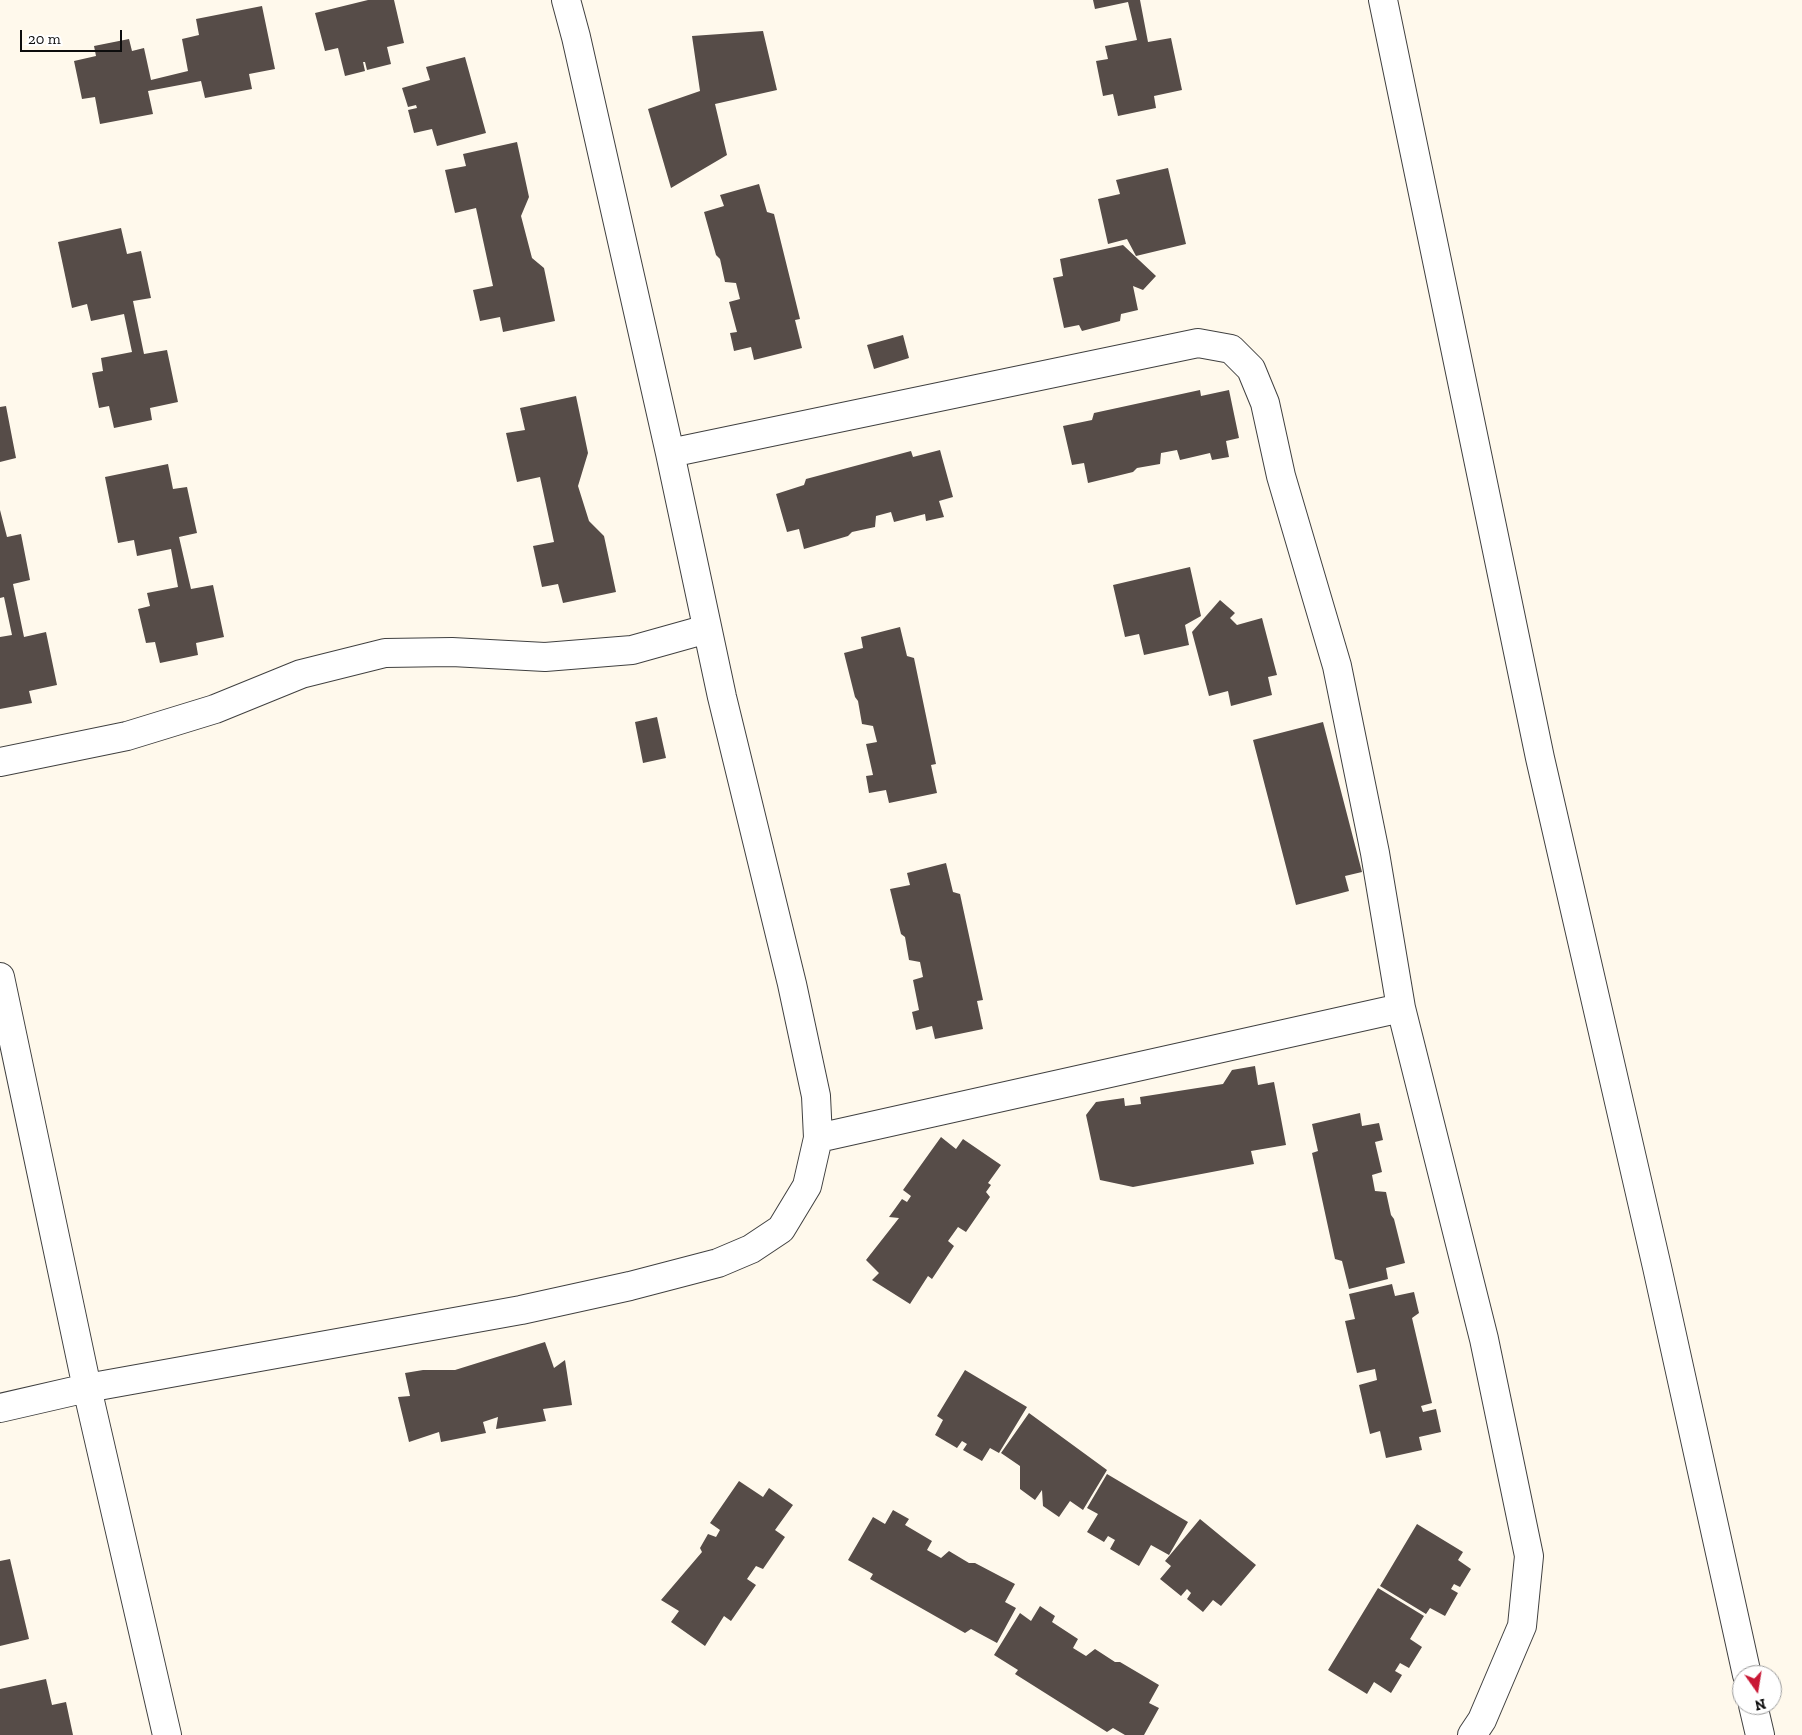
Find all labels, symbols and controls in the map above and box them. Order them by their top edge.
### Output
scale bar [22,20,125,52]
text: 20 m [28,30,61,48]
north arrow [1732,1665,1782,1715]
text: N [1753,1695,1767,1714]

